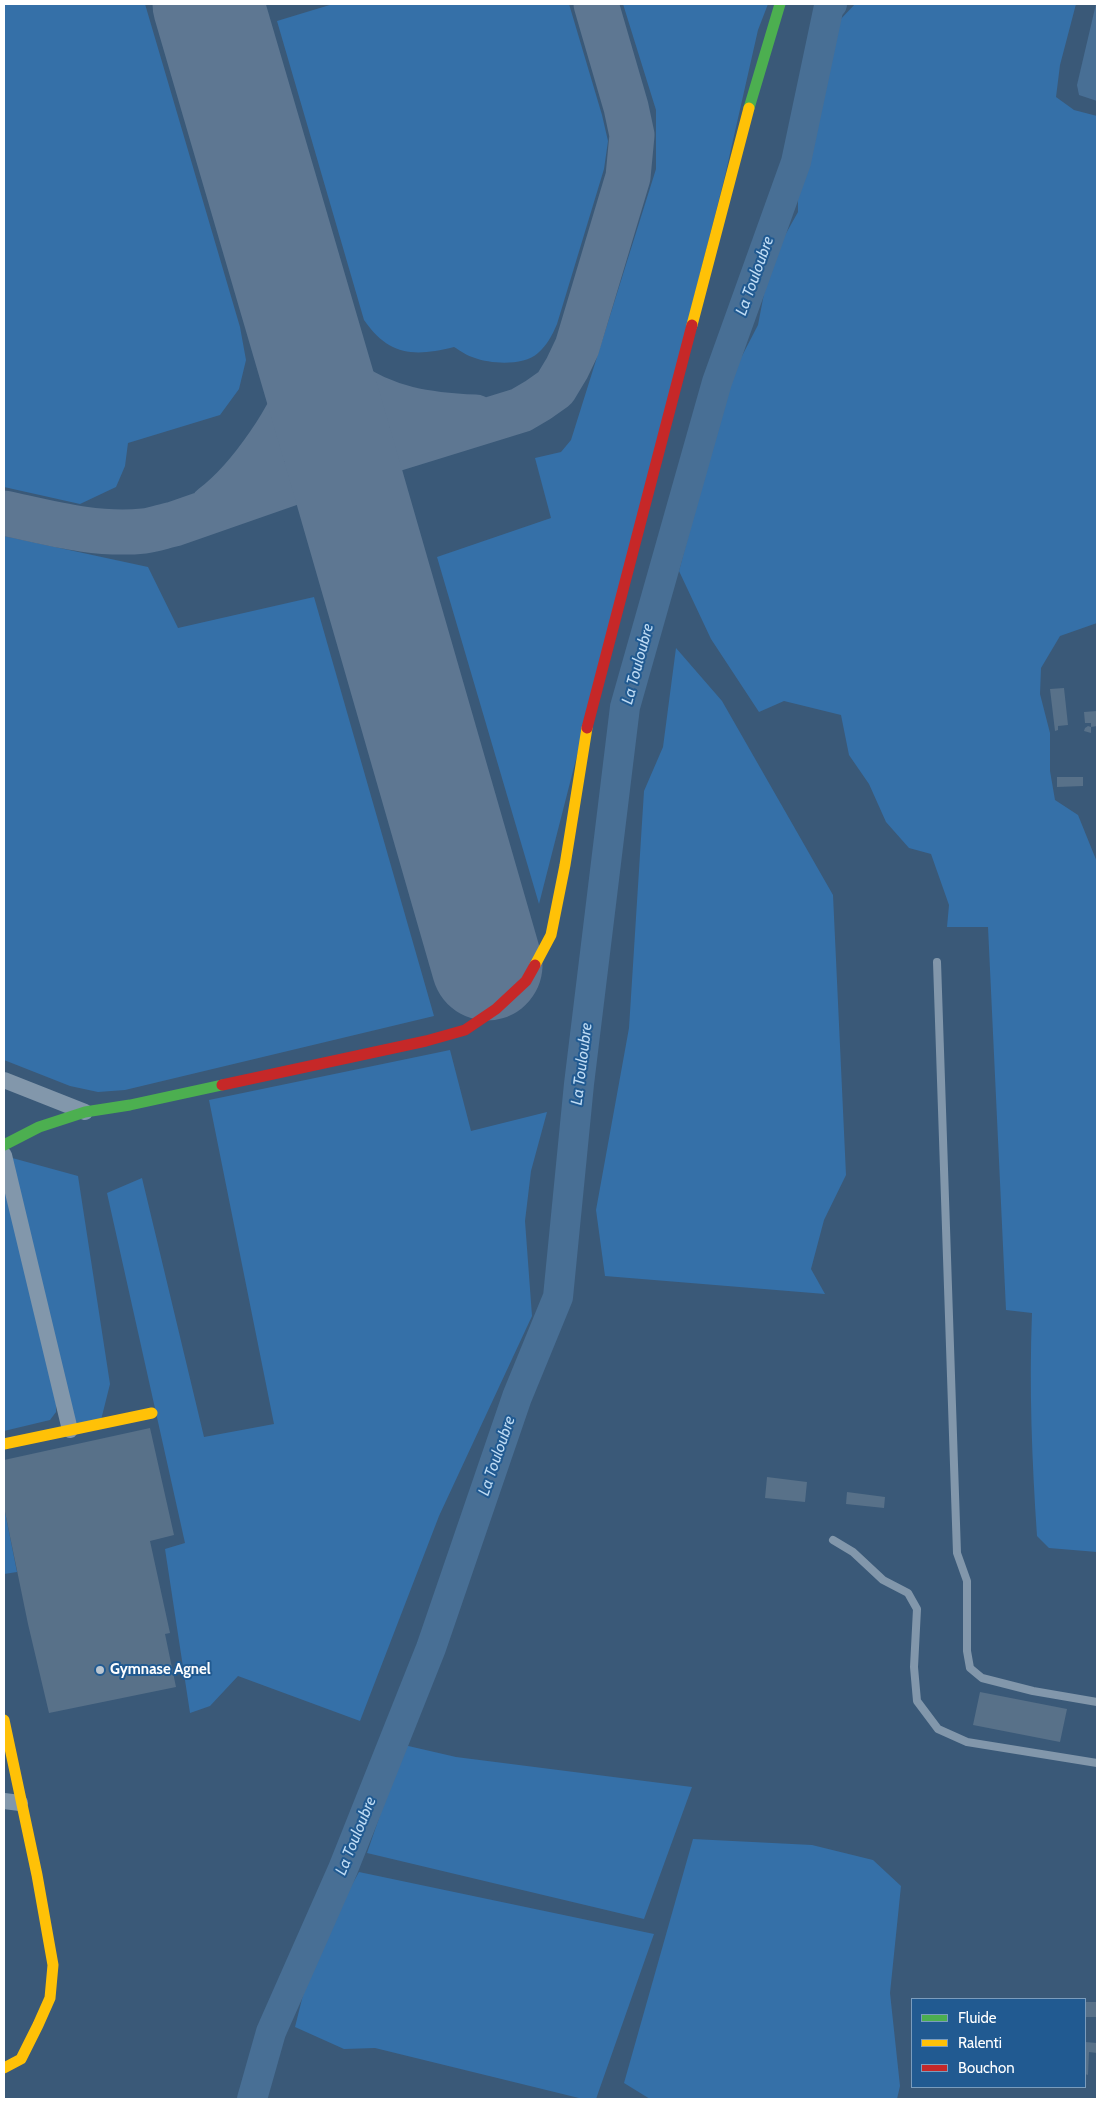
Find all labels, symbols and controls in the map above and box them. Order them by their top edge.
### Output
water label: La Touloubre [732,234,778,318]
water label: La Touloubre [618,622,658,706]
water label: La Touloubre [567,1022,597,1106]
water label: La Touloubre [474,1414,520,1498]
place label: Gymnase Agnel [110,1661,211,1679]
marker: Gymnase Agnel [94,1664,106,1676]
water label: La Touloubre [332,1794,380,1878]
legend [911,1998,1086,2088]
text: Fluide [958,2009,996,2027]
text: Ralenti [958,2034,1002,2052]
text: Bouchon [958,2059,1015,2077]

